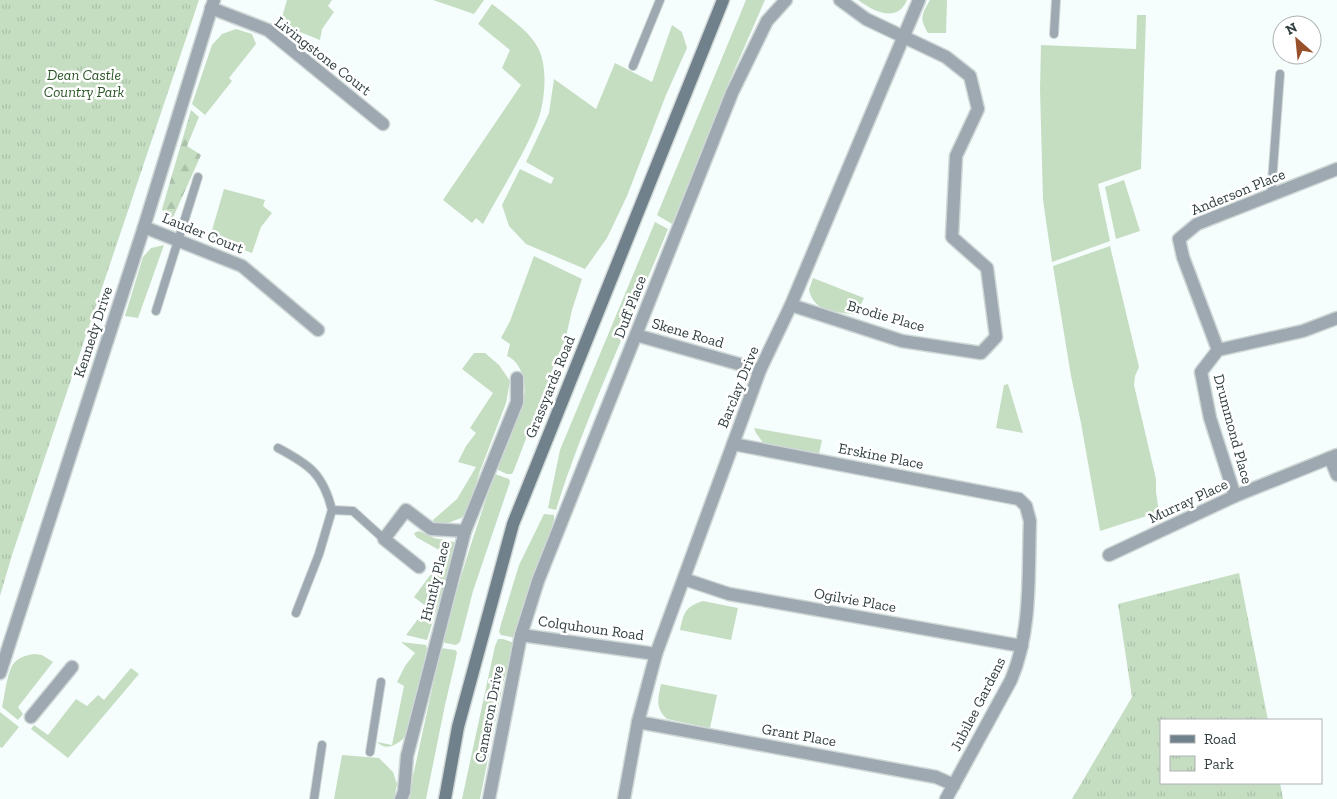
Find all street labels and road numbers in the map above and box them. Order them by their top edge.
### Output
street label: Livingstone Court [271,13,375,99]
street label: Anderson Place [1188,165,1288,219]
street label: Lauder Court [160,208,247,258]
street label: Duff Place [610,273,650,341]
street label: Kennedy Drive [70,284,116,380]
street label: Brodie Place [845,296,927,336]
street label: Skene Road [650,314,727,352]
street label: Grassyards Road [521,333,579,441]
street label: Barclay Drive [713,344,763,430]
street label: Drummond Place [1210,372,1256,486]
street label: Erskine Place [837,439,925,473]
street label: Murray Place [1145,475,1231,527]
street label: Huntly Place [416,539,454,623]
street label: Ogilvie Place [812,584,898,616]
street label: Colquhoun Road [537,612,646,644]
street label: Jubilee Gardens [947,654,1009,754]
street label: Cameron Drive [471,664,507,764]
street label: Grant Place [760,720,838,750]

